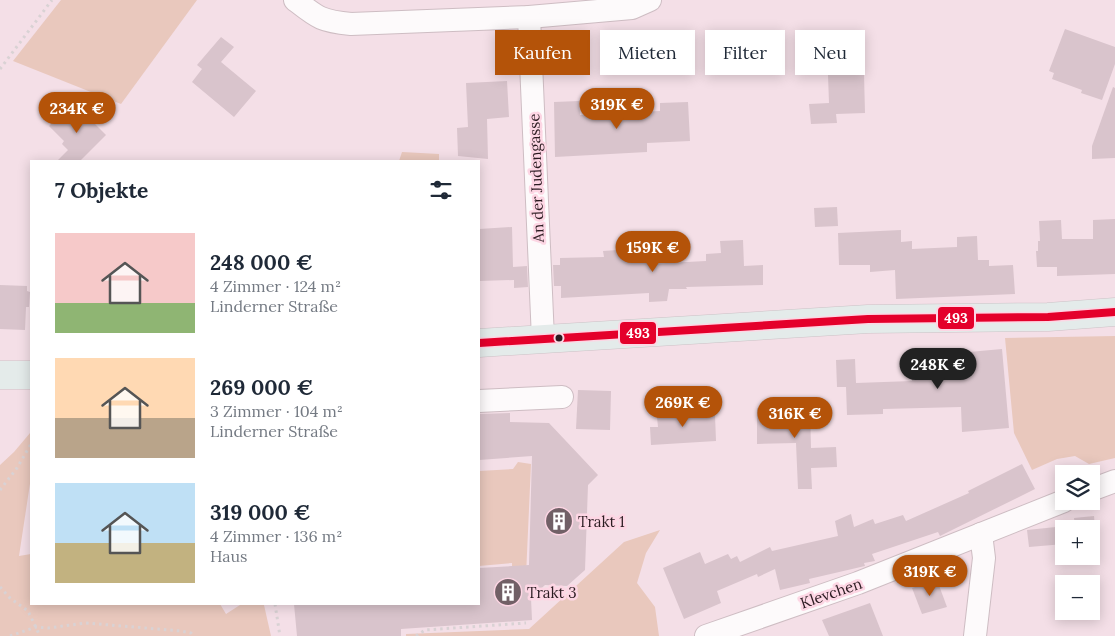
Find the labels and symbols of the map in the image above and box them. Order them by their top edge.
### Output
pin: 319K € [576,88,658,130]
pin: 234K € [36,92,118,134]
street label: An der Judengasse [524,113,548,244]
pin: 159K € [612,230,694,273]
line badge: 493 [937,306,975,330]
text: 493 [944,309,968,327]
line badge: 493 [619,321,657,345]
text: 493 [626,324,650,342]
unlabelled marker [554,333,564,343]
pin: 248K € [897,348,979,390]
pin: 269K € [642,386,724,428]
pin: 316K € [754,396,836,439]
building icon: Trakt 1 [544,506,574,536]
place label: Trakt 1 [578,512,625,531]
pin: 319K € [889,554,971,597]
street label: Klevchen [798,574,864,612]
building icon: Trakt 3 [493,577,523,607]
place label: Trakt 3 [527,583,577,602]

